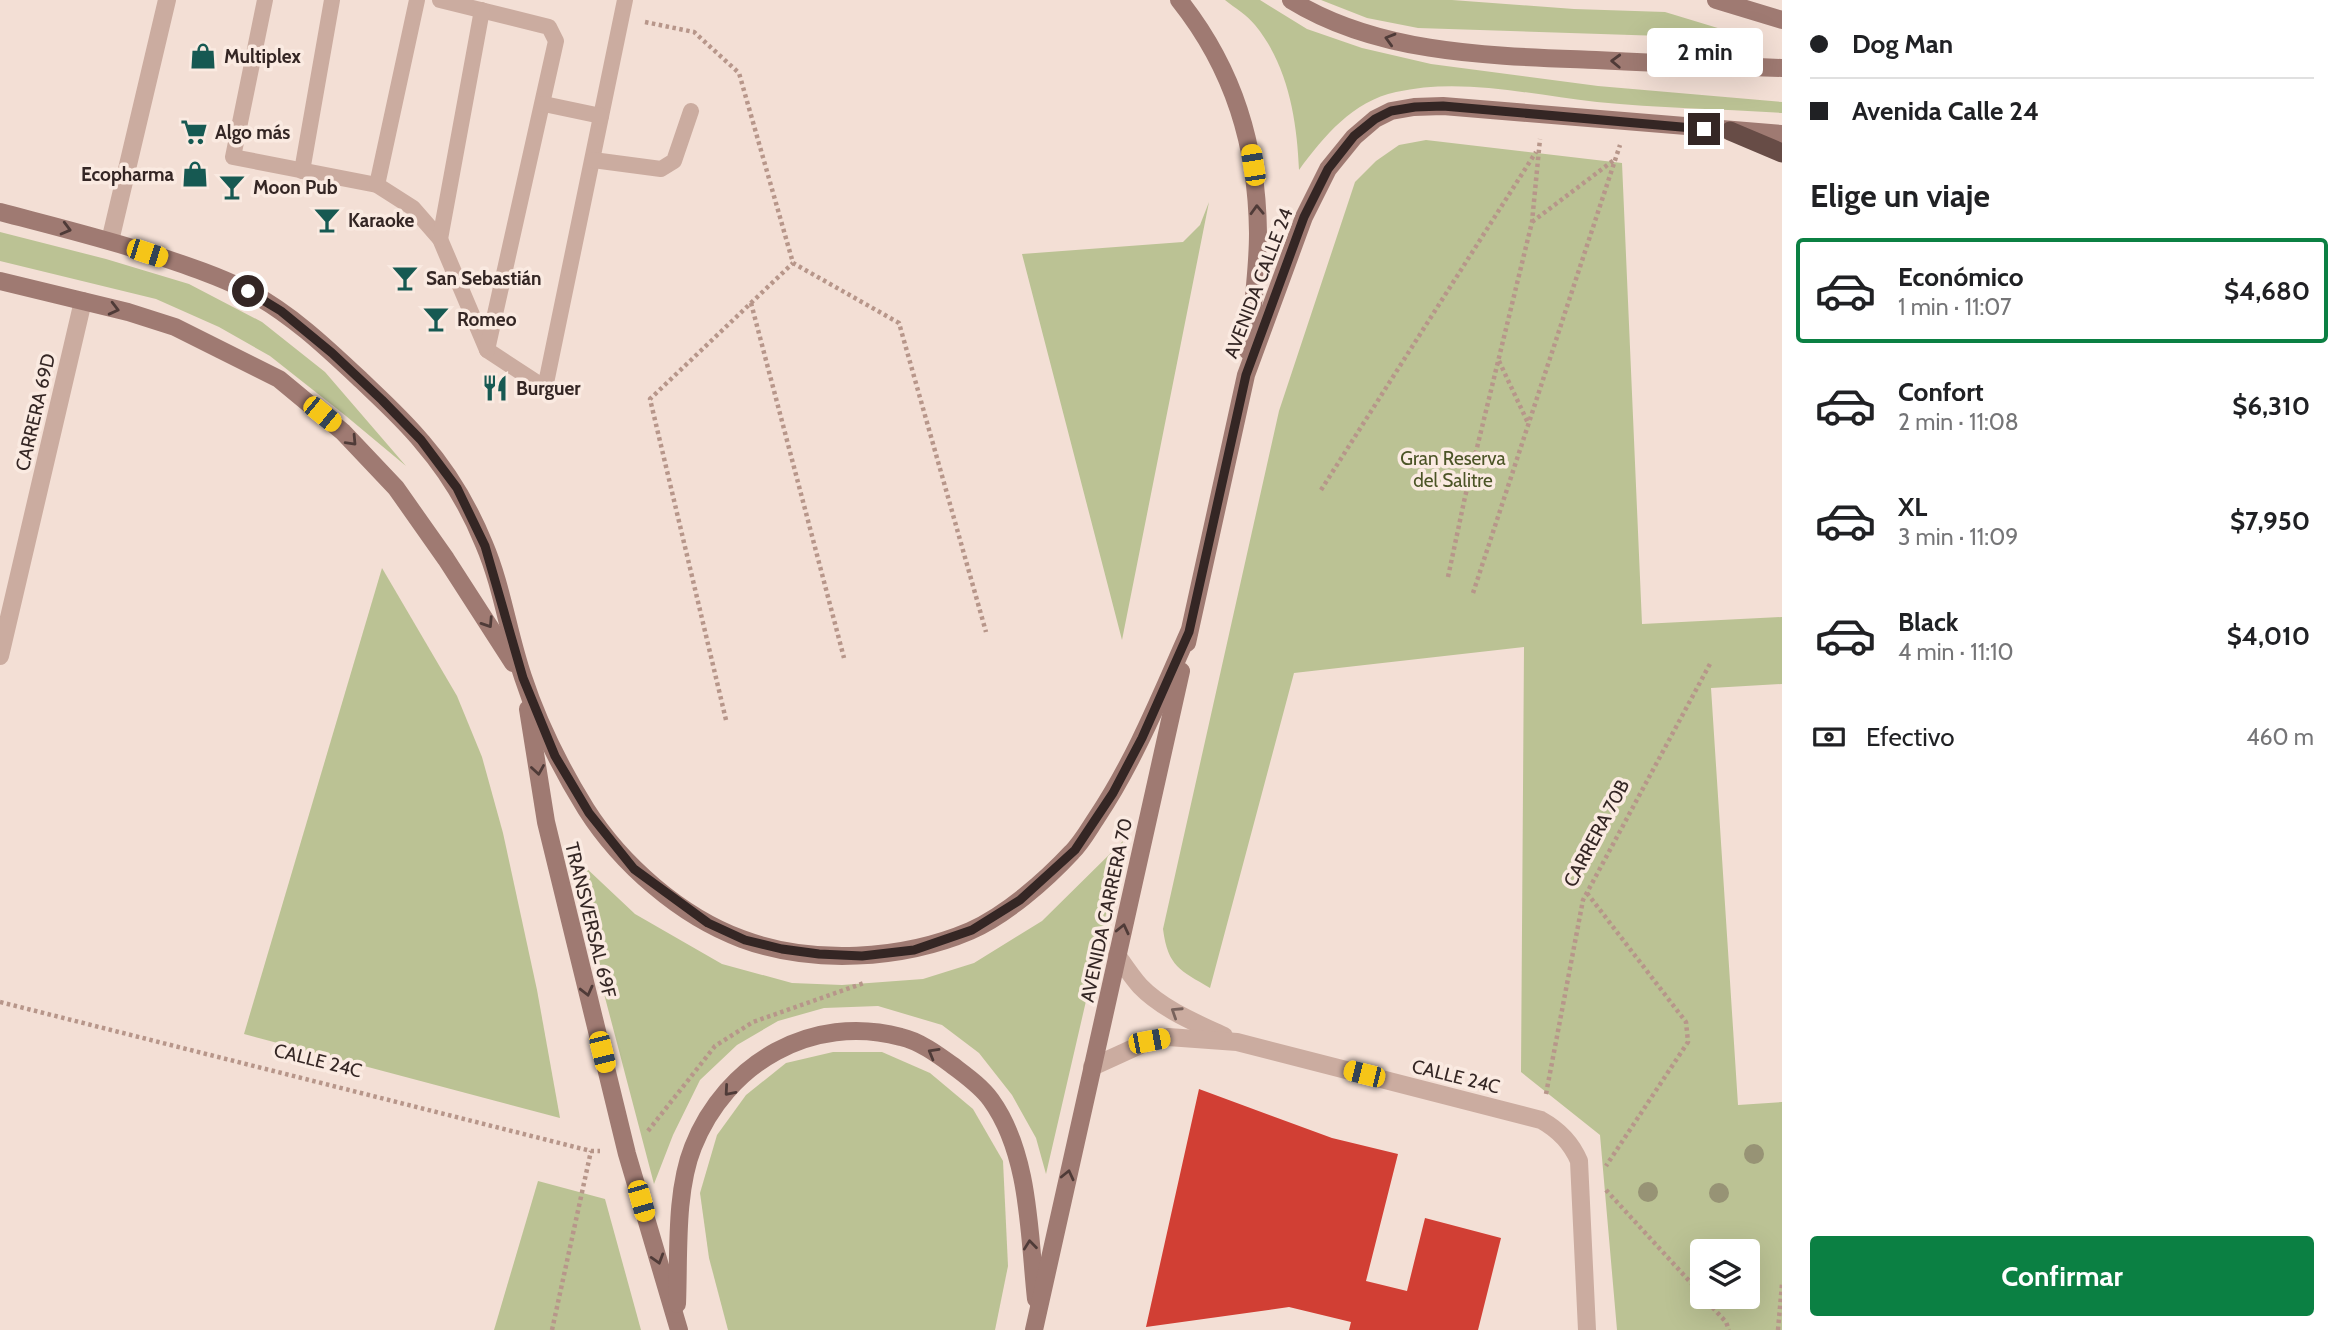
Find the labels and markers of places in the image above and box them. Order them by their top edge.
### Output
shop icon: Multiplex [188,41,218,71]
place label: Multiplex [224,45,302,68]
supermarket icon: Algo más [179,117,209,147]
place label: Algo más [215,121,290,144]
shop icon: Ecopharma [180,159,210,189]
place label: Ecopharma [81,163,175,186]
bar icon: Moon Pub [217,172,247,202]
place label: Moon Pub [253,176,338,199]
bar icon: Karaoke [312,205,342,235]
place label: Karaoke [348,209,415,232]
bar icon: San Sebastián [390,263,420,293]
place label: San Sebastián [426,267,541,290]
bar icon: Romeo [421,304,451,334]
place label: Romeo [457,308,517,331]
restaurant icon: Burguer [480,373,510,403]
place label: Burguer [516,377,581,400]

